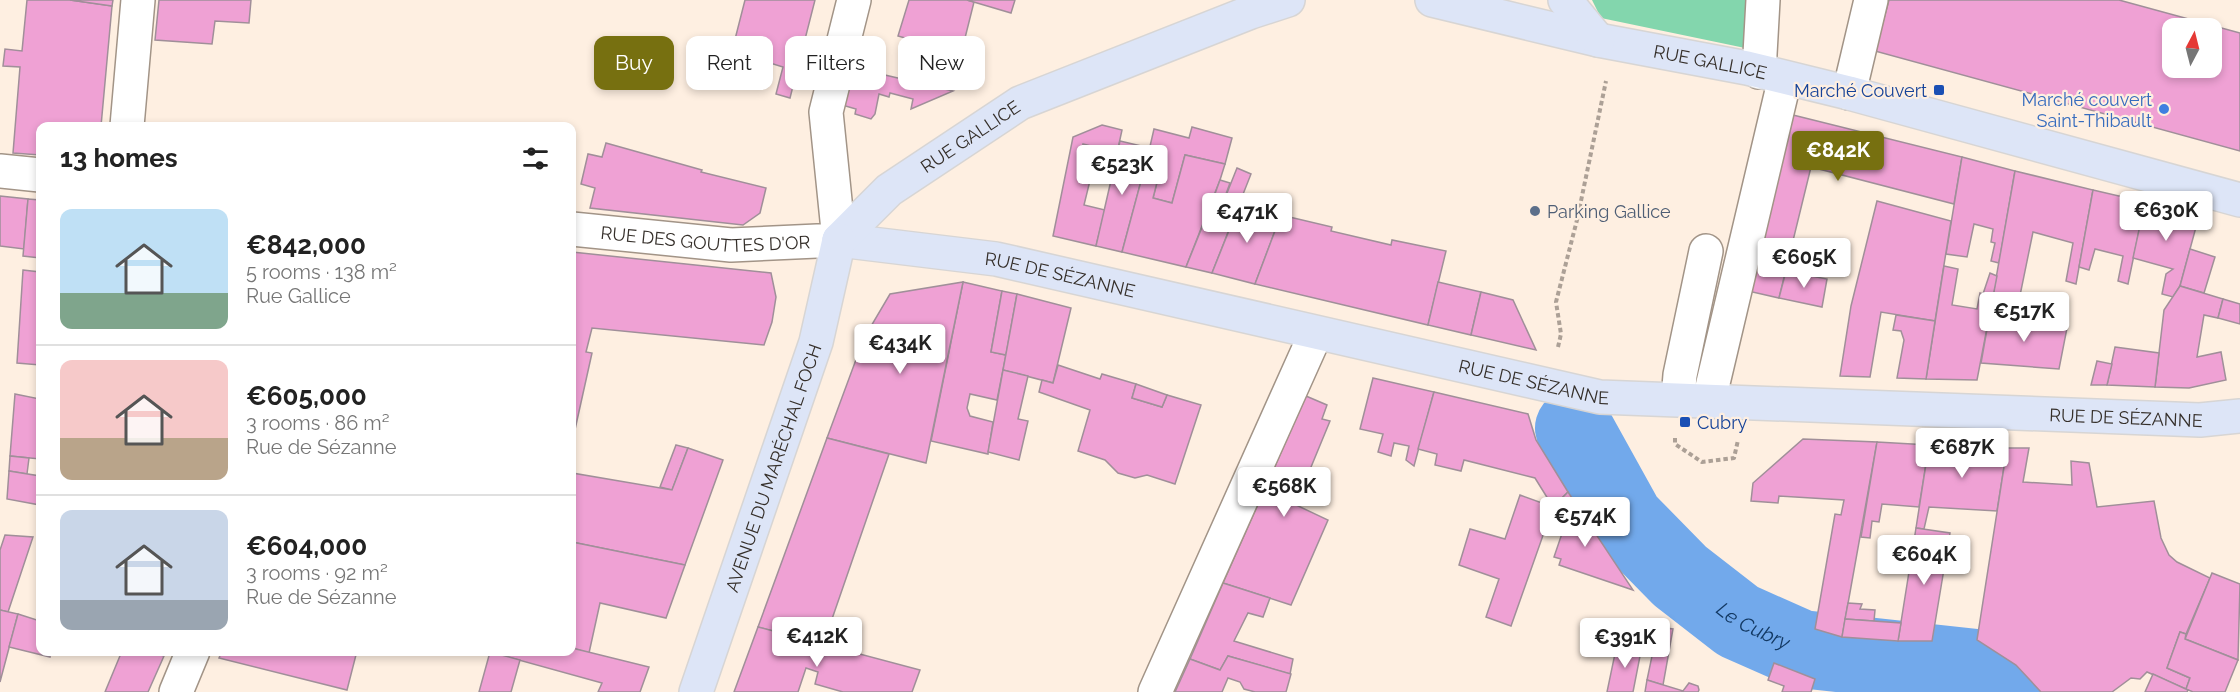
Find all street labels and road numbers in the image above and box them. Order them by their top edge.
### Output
street label: RUE GALLICE [1652,40,1769,83]
street label: RUE GALLICE [916,96,1024,177]
street label: RUE DES GOUTTES D'OR [600,221,811,255]
street label: RUE DE SÉZANNE [984,247,1137,301]
street label: AVENUE DU MARÉCHAL FOCH [721,341,825,595]
street label: RUE DE SÉZANNE [1457,355,1609,408]
street label: RUE DE SÉZANNE [2049,404,2203,431]

